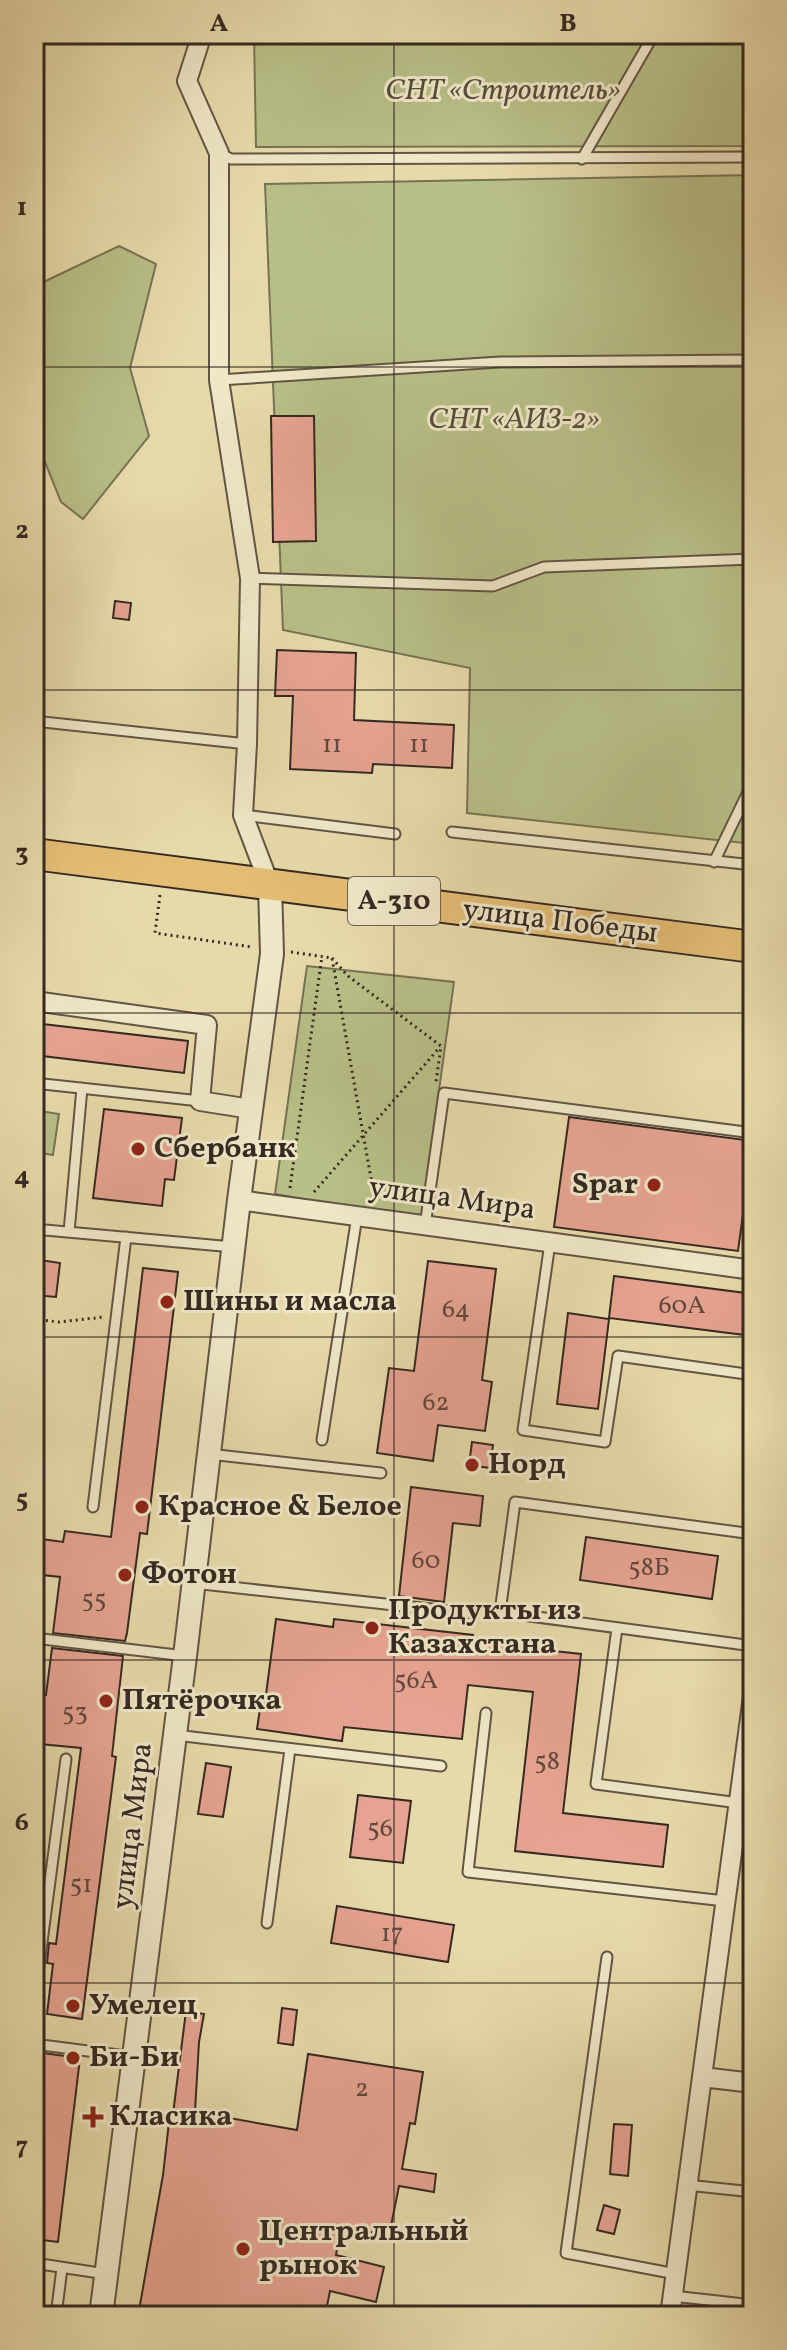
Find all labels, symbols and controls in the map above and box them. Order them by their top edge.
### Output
text: A [210,6,229,42]
text: B [559,6,577,42]
park label: СНТ «Строитель» [385,70,621,112]
text: 1 [17,190,27,226]
park label: СНТ «АИЗ-2» [428,399,600,441]
text: 2 [15,513,29,549]
house number: 11 [322,727,342,763]
house number: 11 [409,727,429,763]
text: 3 [15,836,29,872]
road number: А-310 [348,877,440,925]
street label: улица Победы [460,889,660,955]
place label: Сбербанк [154,1128,295,1170]
marker: Сбербанк [129,1140,147,1158]
text: 4 [14,1159,30,1195]
place label: Spar [572,1164,638,1206]
street label: улица Мира [366,1167,538,1231]
marker: Spar [645,1176,663,1194]
place label: Шины и масла [183,1281,397,1323]
house number: 60А [658,1288,706,1324]
house number: 64 [442,1292,470,1328]
marker: Шины и масла [158,1293,176,1311]
house number: 62 [422,1385,450,1421]
place label: Норд [488,1444,566,1486]
marker: Норд [463,1456,481,1474]
text: 5 [16,1482,28,1518]
place label: Красное & Белое [158,1486,402,1528]
marker: Красное & Белое [133,1498,151,1516]
house number: 60 [412,1543,440,1579]
house number: 58Б [628,1550,670,1586]
place label: Фотон [141,1554,237,1596]
marker: Фотон [116,1566,134,1584]
house number: 55 [81,1582,107,1618]
place label: Продукты из Казахстана [388,1590,581,1666]
marker: Продукты из Казахстана [363,1619,381,1637]
house number: 56А [394,1663,438,1699]
place label: Пятёрочка [122,1680,282,1722]
marker: Пятёрочка [97,1692,115,1710]
house number: 53 [62,1695,88,1731]
street label: улица Мира [102,1740,164,1912]
house number: 58 [534,1744,560,1780]
text: 6 [15,1805,29,1841]
house number: 56 [367,1811,393,1847]
house number: 51 [70,1867,92,1903]
house number: 17 [381,1916,403,1952]
place label: Умелец [89,1985,198,2027]
marker: Умелец [64,1997,82,2015]
place label: Би-Би [89,2037,179,2079]
marker: Би-Би [64,2049,82,2067]
house number: 2 [355,2071,369,2107]
place label: Класика [109,2096,232,2138]
marker: Класика [84,2108,102,2126]
text: 7 [16,2129,28,2165]
place label: Центральный рынок [259,2211,468,2287]
marker: Центральный рынок [234,2240,252,2258]

